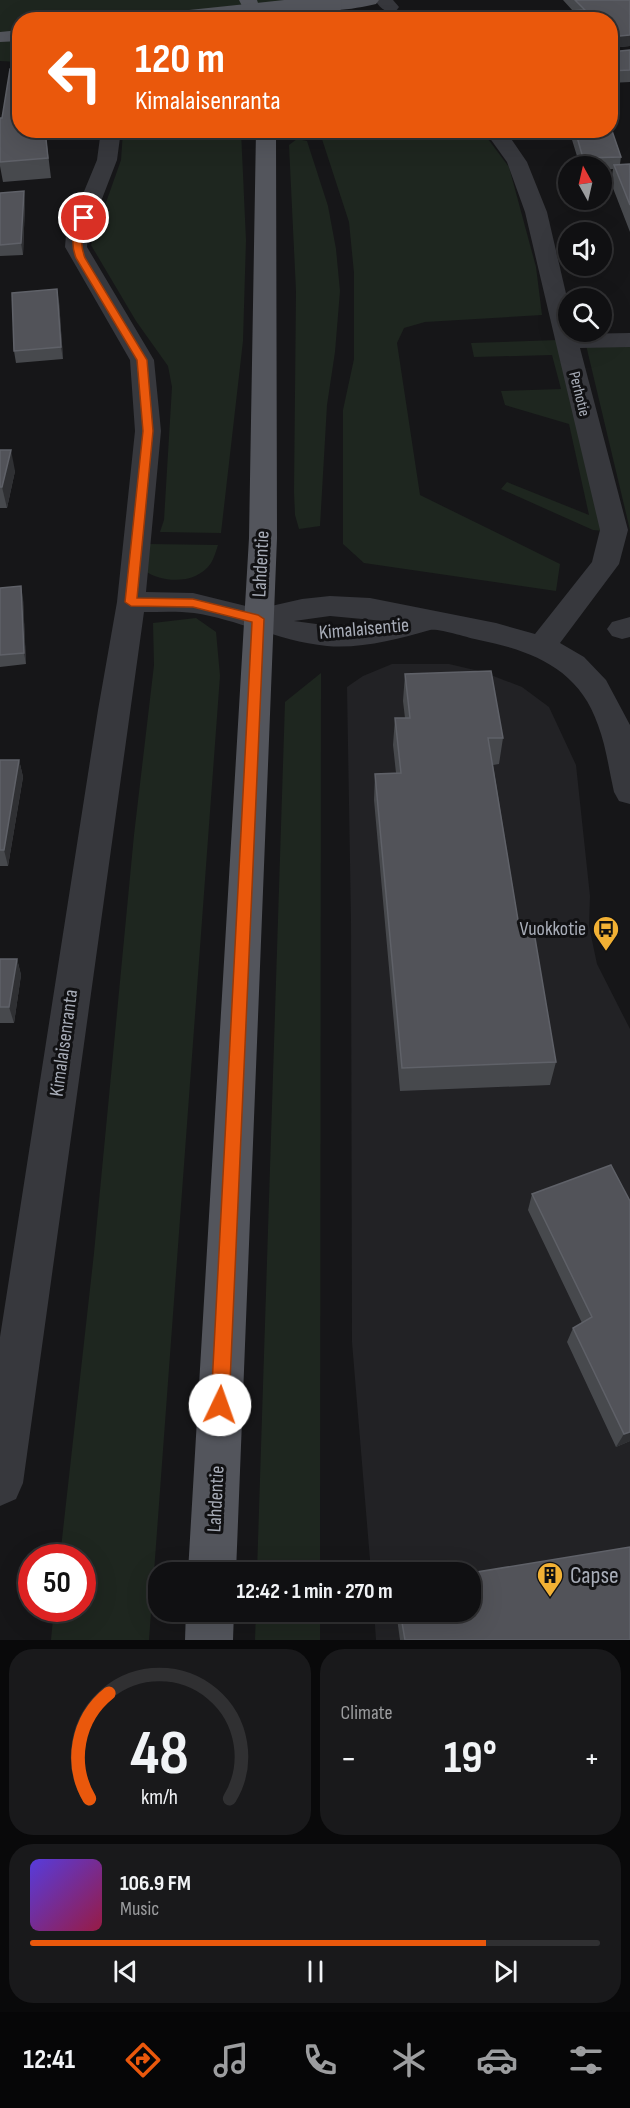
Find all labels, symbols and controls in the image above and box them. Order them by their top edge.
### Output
text: 120 m [135,34,225,85]
icon: left [36,36,114,114]
text: Kimalaisenranta [135,85,281,117]
north arrow [558,156,612,210]
map controls [558,156,612,342]
pin [58,192,109,243]
icon: arrive [67,201,100,234]
button: sound [558,222,612,276]
button: search [558,288,612,342]
street label: Perhotie [564,370,594,418]
street label: Lahdentie [247,530,275,598]
street label: Kimalaisentie [318,613,410,645]
bus stop icon: Vuokkotie [591,914,621,952]
place label: Vuokkotie [520,917,586,941]
street label: Kimalaisenranta [45,988,83,1098]
position arrow [188,1373,252,1437]
street label: Lahdentie [202,1465,230,1533]
speed limit sign: 50 [18,1544,96,1622]
building icon: Capse [535,1560,565,1598]
place label: Capse [570,1561,619,1590]
text: 12:42 · 1 min · 270 m [236,1578,393,1605]
text: Climate [341,1701,393,1725]
text: 48 [130,1717,189,1792]
text: 19° [444,1731,497,1786]
text: − [341,1739,357,1779]
text: + [584,1739,600,1779]
text: km/h [141,1785,178,1810]
text: 106.9 FM [120,1870,191,1897]
text: Music [120,1897,159,1921]
icon: previous [109,1955,142,1988]
icon: pause [299,1955,332,1988]
icon: next [489,1955,522,1988]
icon: directions [122,2039,164,2081]
icon: music [210,2039,252,2081]
icon: phone [299,2039,341,2081]
icon: climate [388,2039,430,2081]
icon: car [476,2039,518,2081]
icon: filters [565,2039,607,2081]
text: 12:41 [23,2044,75,2076]

